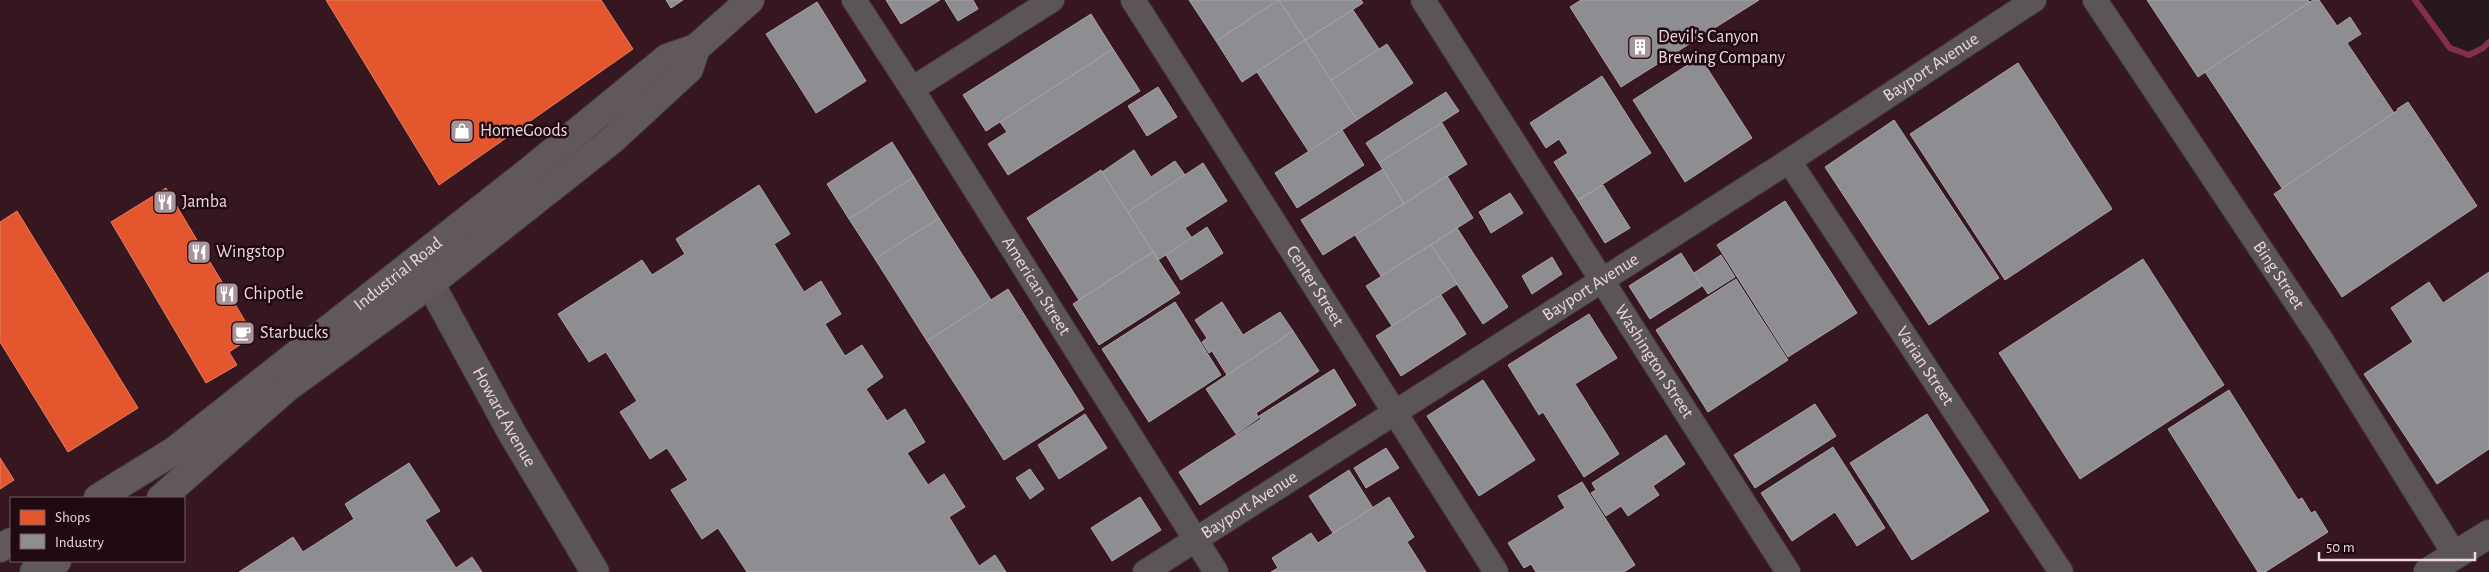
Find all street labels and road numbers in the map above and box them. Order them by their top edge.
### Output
street label: Bayport Avenue [1880,30,1982,105]
street label: American Street [998,233,1074,339]
street label: Industrial Road [351,234,446,314]
street label: Bing Street [2249,238,2308,313]
street label: Center Street [1282,243,1347,330]
street label: Bayport Avenue [1540,250,1642,325]
street label: Washington Street [1611,302,1697,422]
street label: Varian Street [1892,324,1957,409]
street label: Howard Avenue [469,364,539,470]
street label: Bayport Avenue [1198,468,1301,543]

